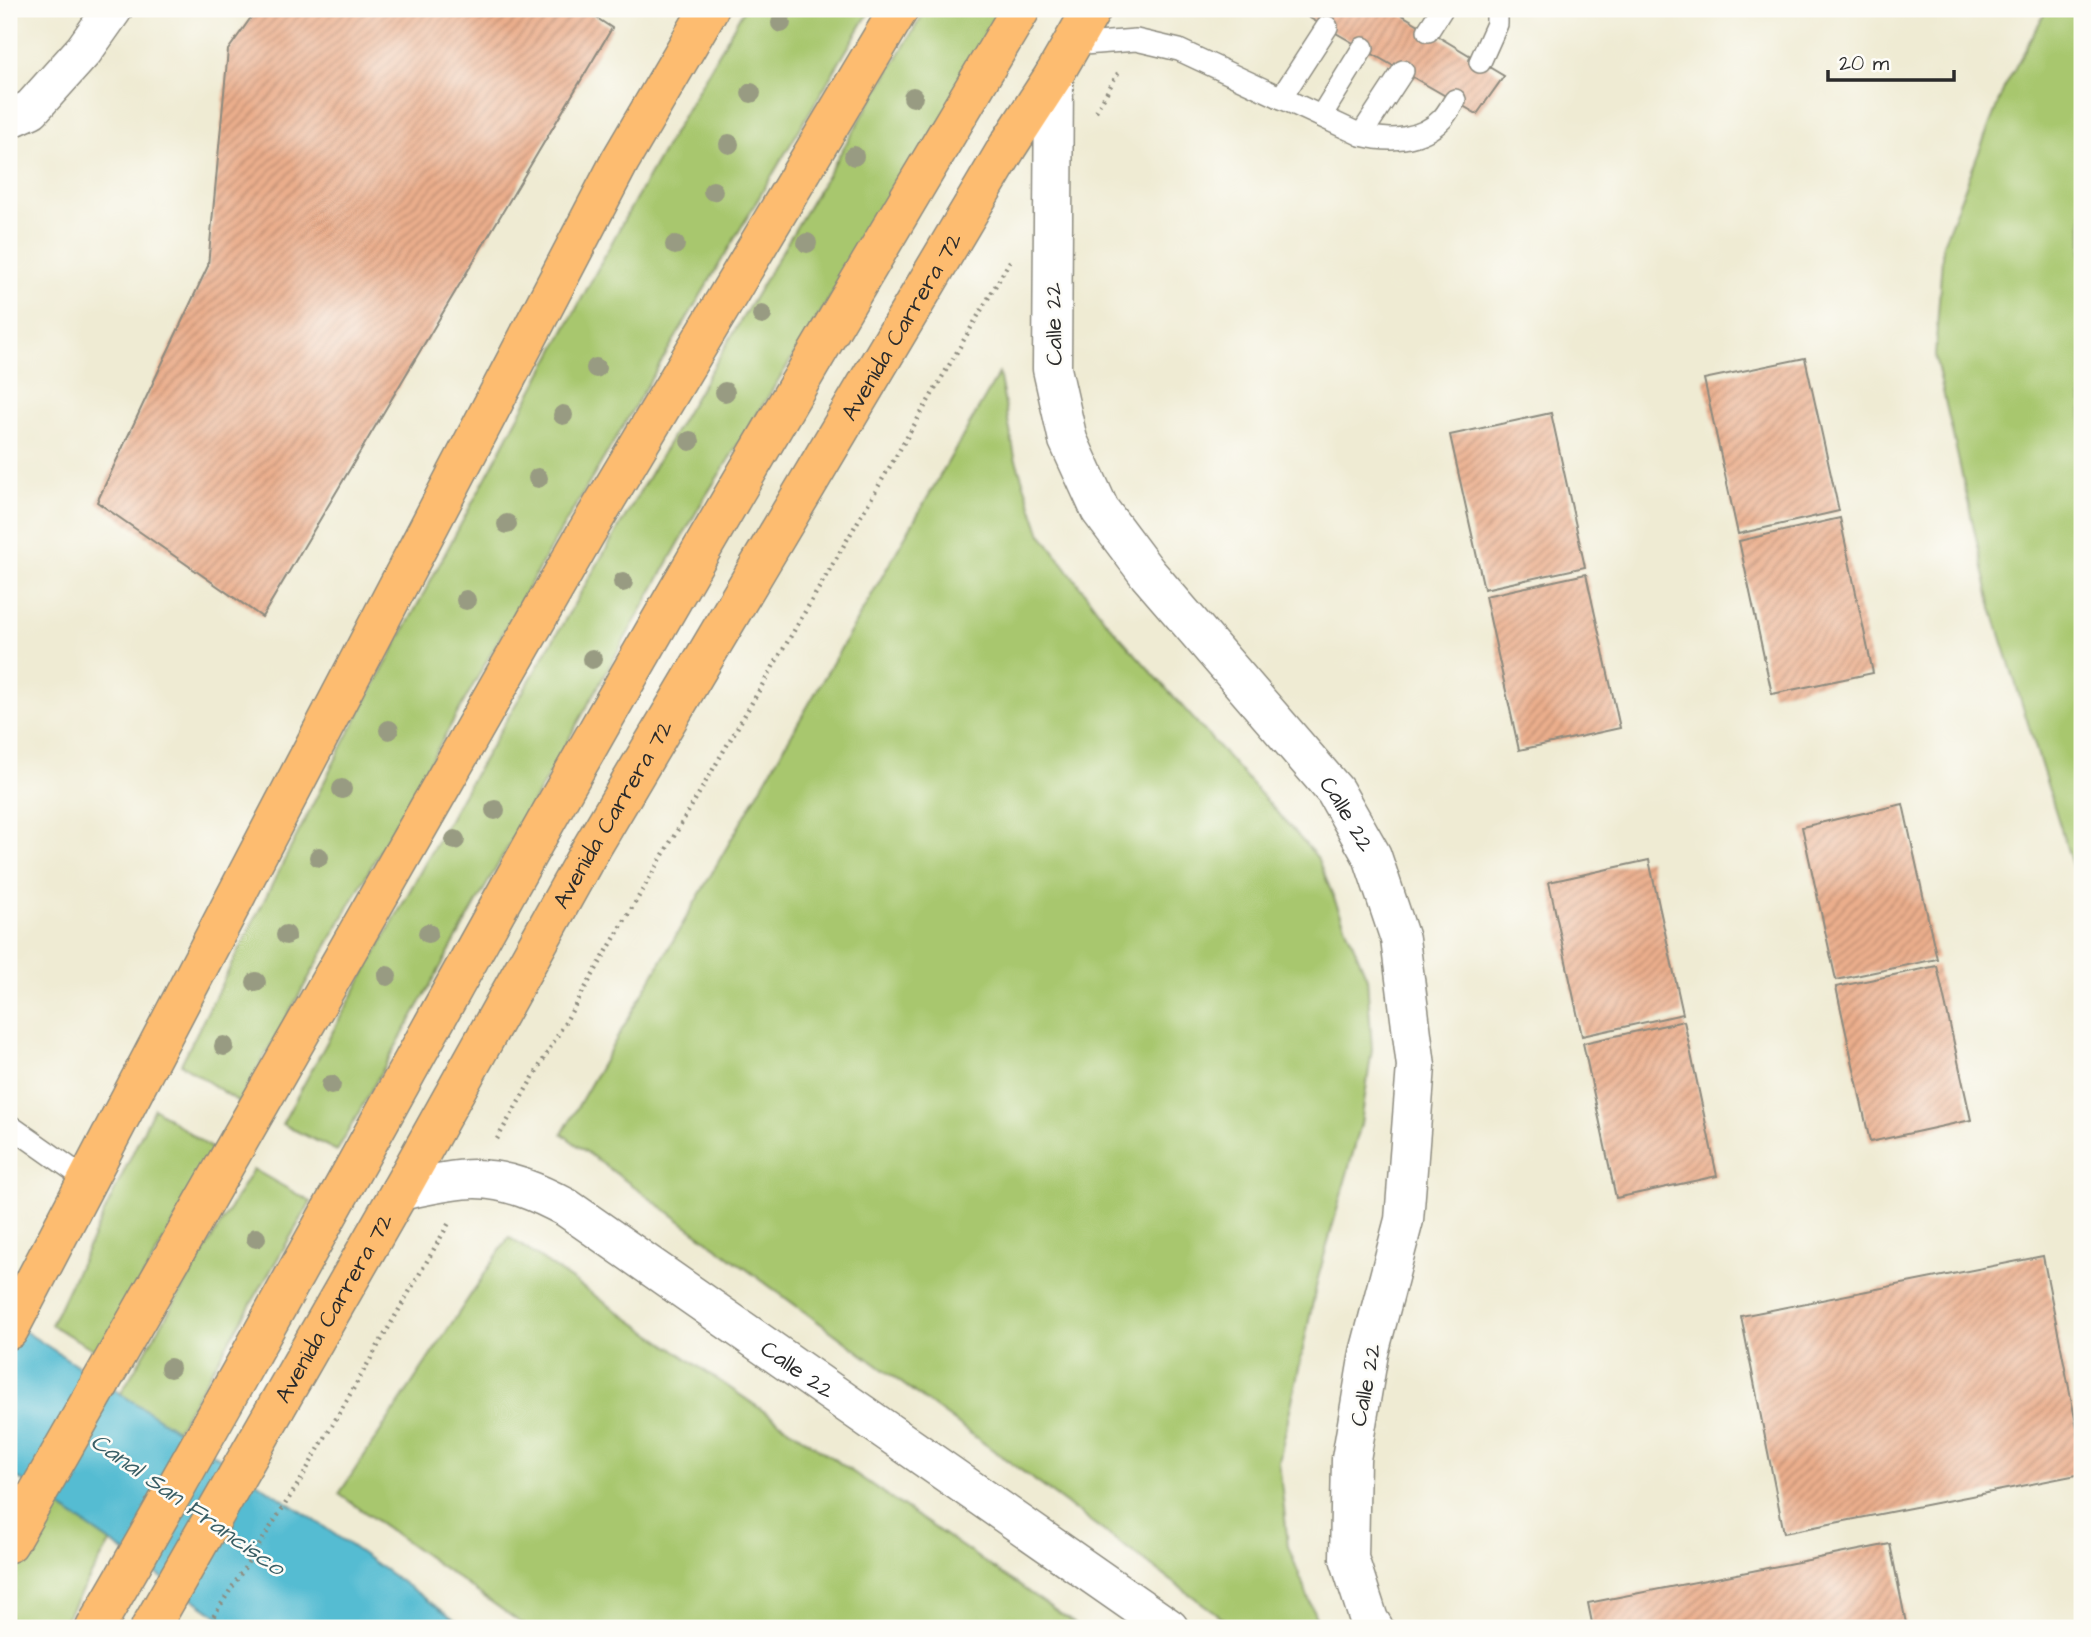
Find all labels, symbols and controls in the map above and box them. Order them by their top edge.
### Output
scale bar [1828,38,1954,82]
text: 20 m [1839,49,1890,78]
street label: Avenida Carrera 72 [834,227,970,427]
street label: Calle 22 [1037,282,1071,366]
street label: Avenida Carrera 72 [545,714,681,915]
street label: Calle 22 [1312,769,1381,858]
street label: Avenida Carrera 72 [267,1208,401,1409]
street label: Calle 22 [754,1333,841,1407]
street label: Calle 22 [1342,1341,1390,1429]
water label: Canal San Francisco [84,1425,292,1585]

